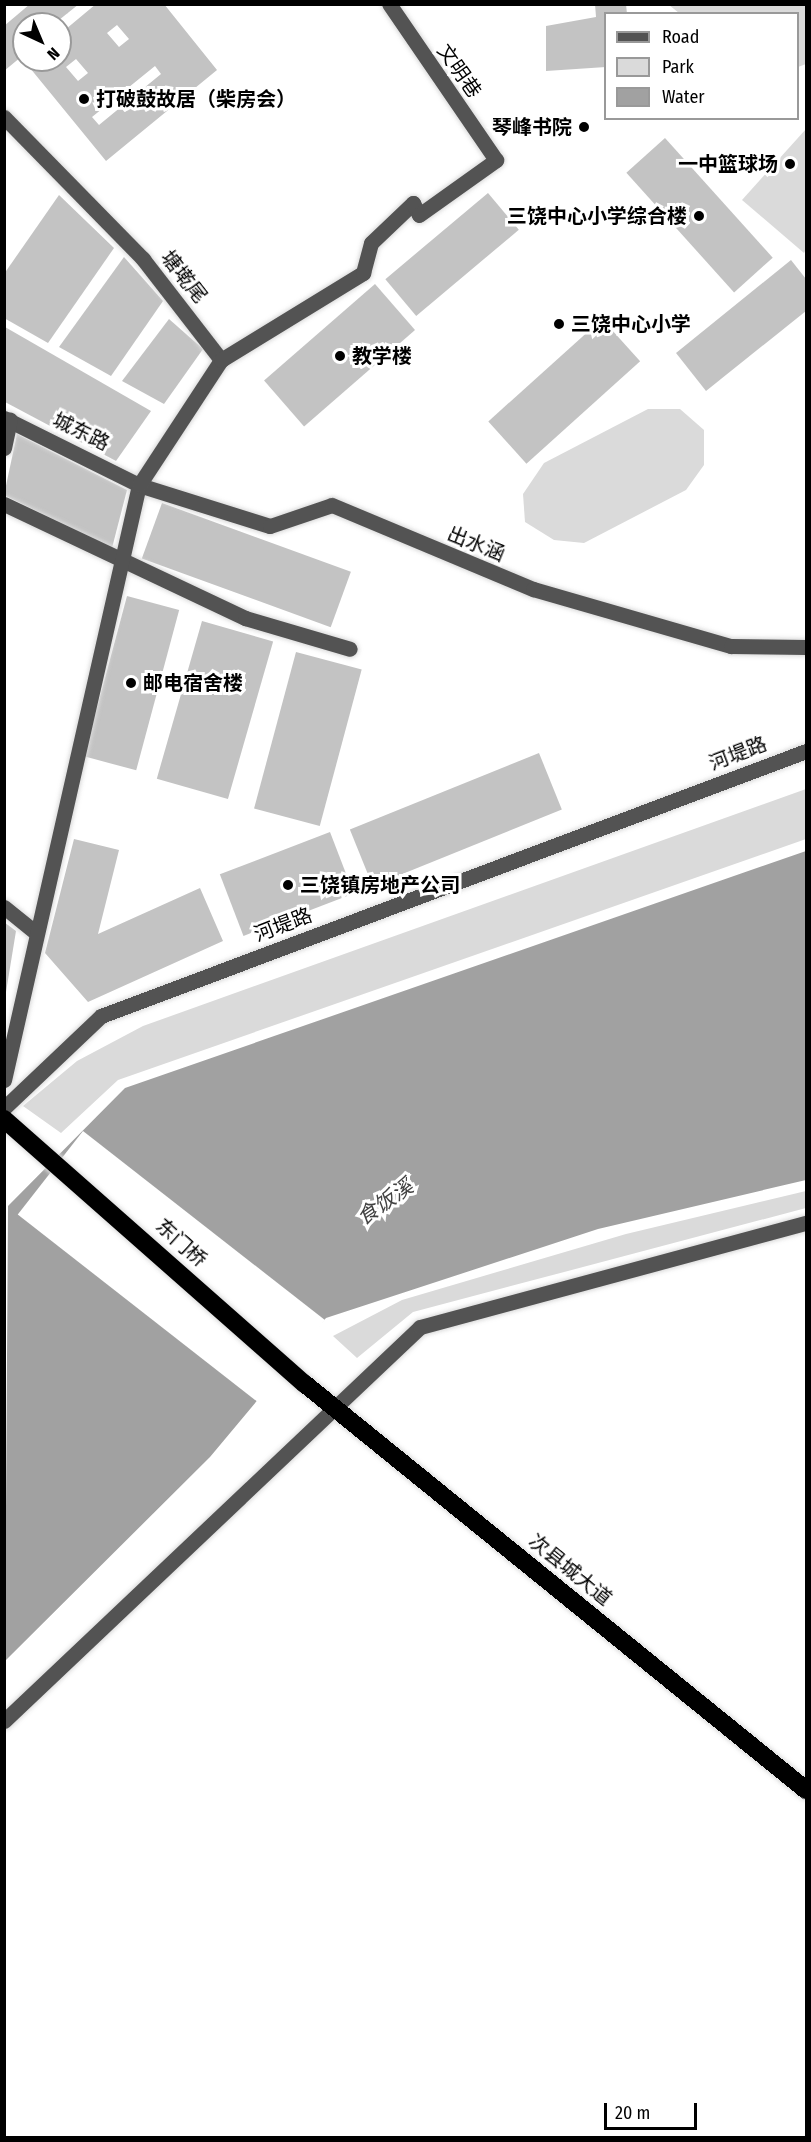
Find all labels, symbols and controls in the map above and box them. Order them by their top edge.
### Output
north arrow [12,12,72,72]
legend [604,12,799,120]
text: Road [662,26,699,48]
street label: 文明巷 [432,40,486,102]
text: N [43,44,64,64]
text: Park [662,56,694,78]
text: Water [662,86,705,108]
place label: 打破鼓故居（柴房会） [96,87,296,111]
marker: 打破鼓故居（柴房会） [77,92,91,106]
place label: 琴峰书院 [492,115,572,139]
marker: 琴峰书院 [577,120,591,134]
place label: 一中篮球场 [678,152,778,176]
marker: 一中篮球场 [783,157,797,171]
place label: 三饶中心小学综合楼 [507,204,687,228]
marker: 三饶中心小学综合楼 [692,209,706,223]
street label: 塘墘尾 [156,246,212,308]
place label: 三饶中心小学 [571,312,691,336]
marker: 三饶中心小学 [552,317,566,331]
place label: 教学楼 [352,344,412,368]
marker: 教学楼 [333,349,347,363]
street label: 城东路 [49,408,113,456]
street label: 出水涵 [444,522,508,566]
place label: 邮电宿舍楼 [143,671,243,695]
marker: 邮电宿舍楼 [124,676,138,690]
street label: 河堤路 [706,732,770,776]
place label: 三饶镇房地产公司 [300,873,460,897]
marker: 三饶镇房地产公司 [281,878,295,892]
street label: 河堤路 [251,903,315,947]
water label: 食饭溪 [352,1174,418,1230]
street label: 东门桥 [151,1214,211,1272]
street label: 次县城大道 [524,1529,616,1611]
scale bar [607,2091,700,2129]
text: 20 m [615,2102,650,2124]

